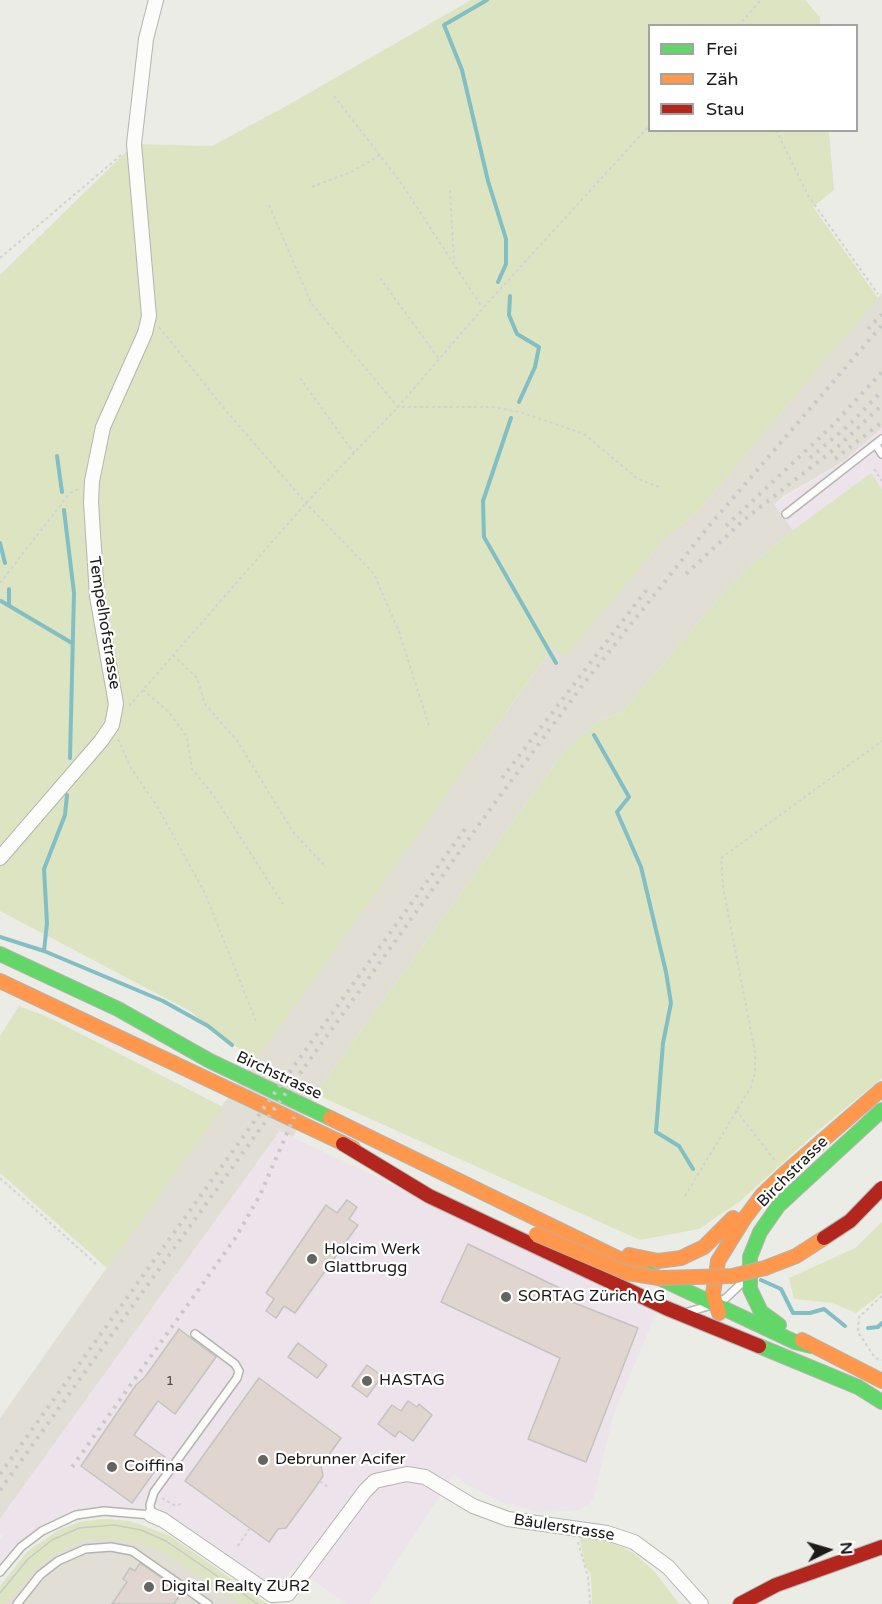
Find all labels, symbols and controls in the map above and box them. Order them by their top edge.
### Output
legend [648,24,858,132]
text: Frei [706,38,738,60]
text: Zäh [706,68,739,90]
text: Stau [706,98,745,120]
street label: Tempelhofstrasse [84,555,124,691]
street label: Birchstrasse [233,1048,325,1104]
street label: Birchstrasse [754,1133,832,1211]
place label: Holcim Werk Glattbrugg [324,1240,420,1278]
marker: Holcim Werk Glattbrugg [305,1252,319,1266]
place label: SORTAG Zürich AG [518,1287,665,1307]
marker: SORTAG Zürich AG [499,1290,513,1304]
place label: HASTAG [379,1371,445,1391]
house number: 1 [166,1373,174,1389]
marker: HASTAG [360,1374,374,1388]
place label: Debrunner Acifer [275,1450,406,1470]
marker: Debrunner Acifer [256,1453,270,1467]
place label: Coiffina [124,1457,184,1477]
marker: Coiffina [105,1460,119,1474]
street label: Bäulerstrasse [512,1511,616,1545]
north arrow [798,1520,858,1580]
text: N [835,1541,856,1556]
place label: Digital Realty ZUR2 [161,1577,310,1597]
marker: Digital Realty ZUR2 [142,1580,156,1594]

